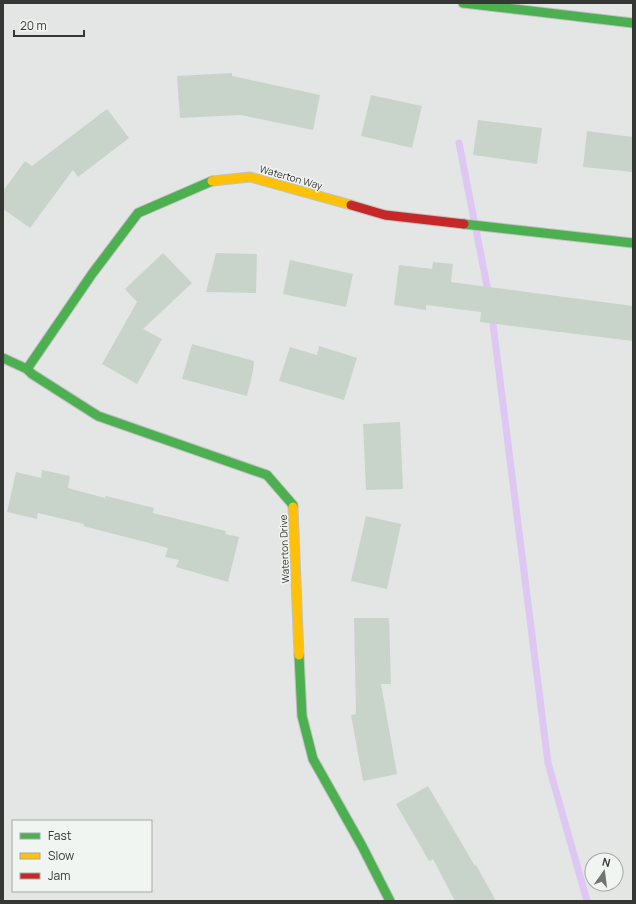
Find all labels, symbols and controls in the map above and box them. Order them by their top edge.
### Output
scale bar [14,12,84,38]
text: 20 m [20,17,47,34]
street label: Waterton Way [258,161,325,193]
street label: Waterton Drive [276,514,292,584]
legend [12,820,152,892]
text: Fast [48,827,72,844]
text: Slow [48,847,74,864]
north arrow [584,852,624,892]
text: N [601,854,612,870]
text: Jam [48,867,70,884]

